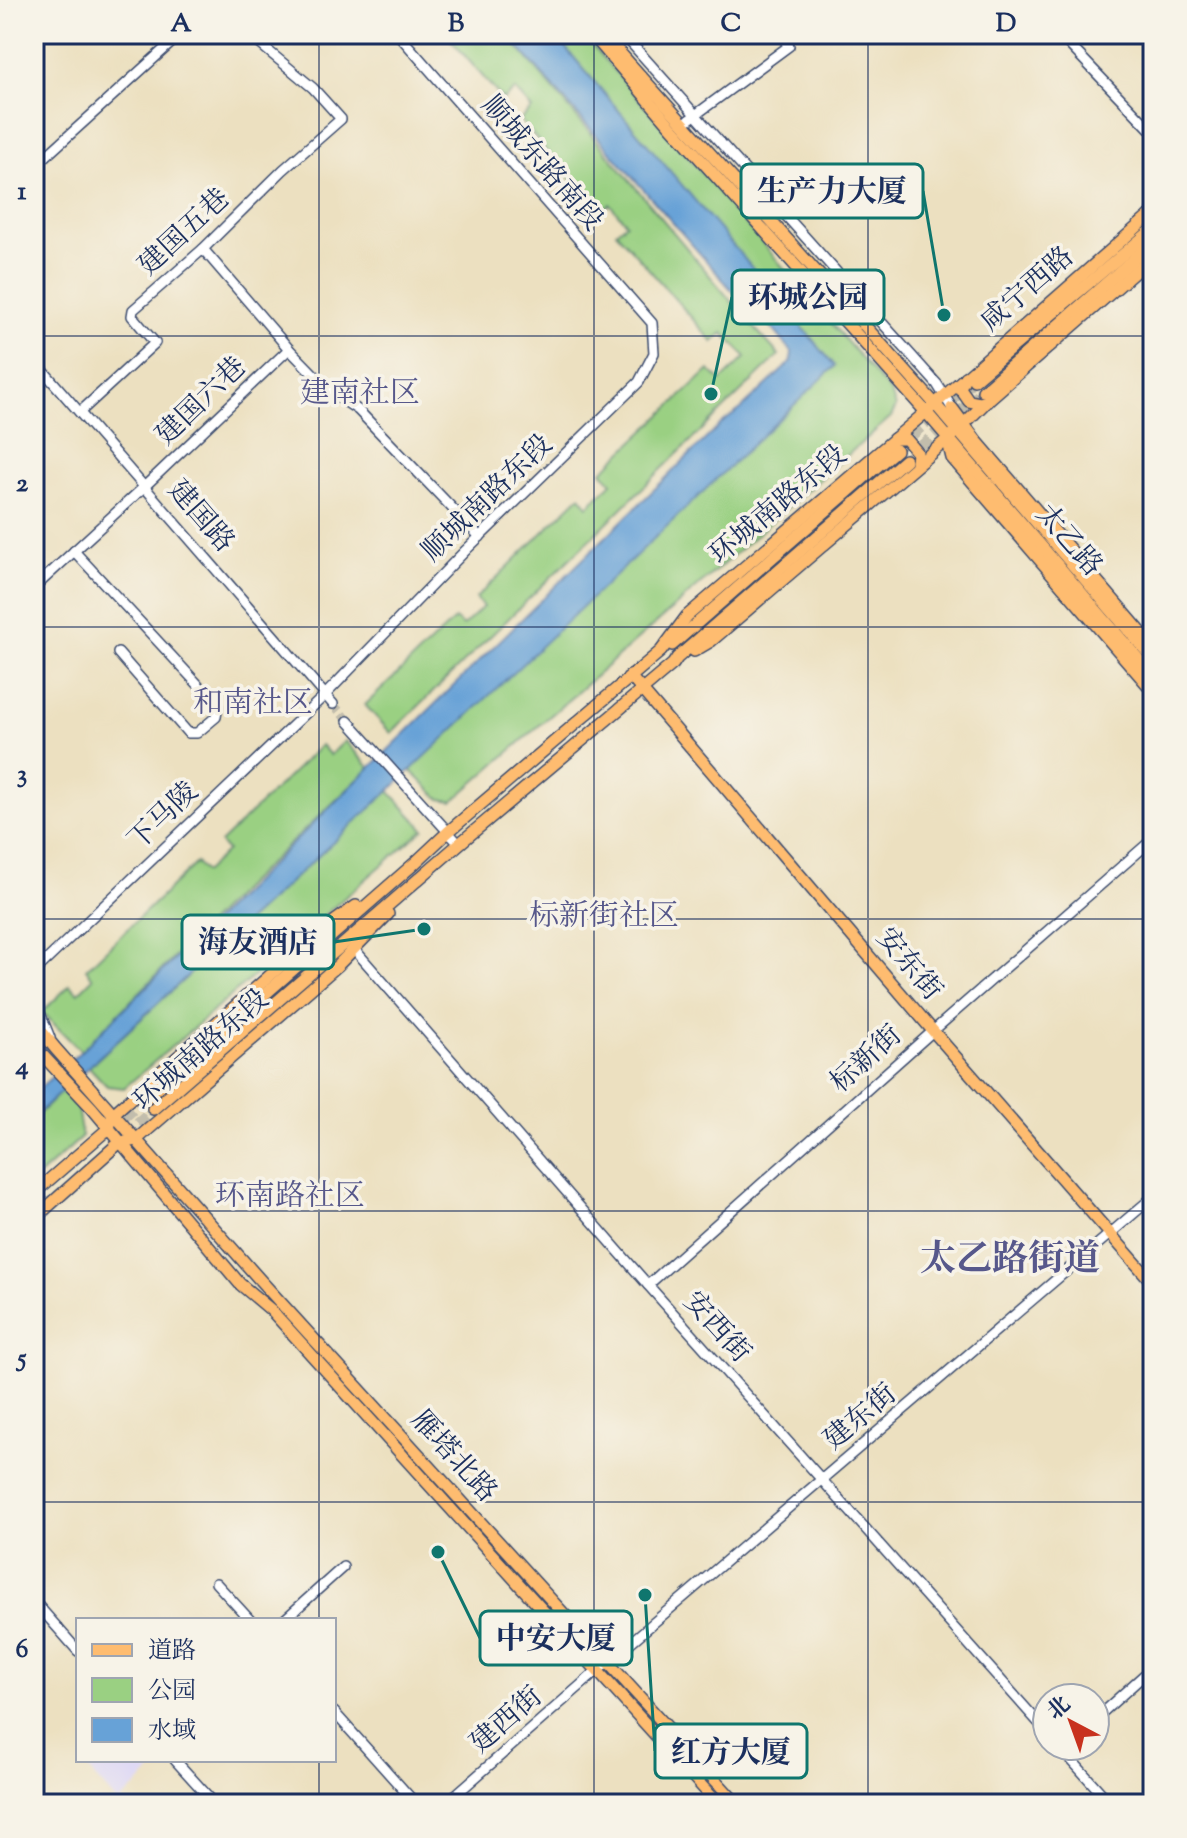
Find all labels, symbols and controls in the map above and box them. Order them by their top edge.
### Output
text: A [170,6,192,43]
text: B [448,6,465,43]
text: C [721,6,741,43]
text: D [996,6,1016,43]
street label: 顺城东路南段 [471,87,611,241]
callout: 生产力大厦 [741,164,923,218]
text: 生产力大厦 [757,172,907,215]
text: 1 [18,174,27,211]
street label: 建国五巷 [130,180,240,286]
street label: 咸宁西路 [973,238,1083,342]
callout: 环城公园 [732,270,884,324]
text: 环城公园 [748,278,868,321]
street label: 建国六巷 [148,349,256,455]
district label: 建南社区 [300,373,420,416]
street label: 顺城南路东段 [414,426,562,572]
street label: 环城南路东段 [702,437,856,575]
text: 2 [16,466,29,503]
street label: 建国路 [157,472,243,562]
street label: 太乙路 [1025,496,1111,586]
district label: 和南社区 [193,683,313,726]
text: 3 [17,757,27,794]
street label: 下马陵 [120,773,208,861]
district label: 标新街社区 [529,896,679,939]
callout: 海友酒店 [182,915,334,969]
street label: 安东街 [866,920,950,1010]
text: 海友酒店 [198,923,318,966]
street label: 环城南路东段 [125,981,279,1121]
street label: 标新街 [822,1017,912,1103]
text: 4 [14,1049,29,1086]
district label: 环南路社区 [215,1176,365,1219]
district label: 太乙路街道 [920,1235,1100,1287]
street label: 安西街 [673,1283,759,1373]
text: 5 [16,1341,27,1378]
street label: 建东街 [816,1376,906,1460]
street label: 雁塔北路 [401,1402,505,1512]
callout: 中安大厦 [480,1611,632,1665]
legend [76,1618,336,1762]
text: 中安大厦 [496,1619,616,1662]
text: 6 [16,1632,29,1669]
text: 道路 [148,1635,196,1669]
text: 公园 [148,1675,196,1709]
street label: 建西街 [462,1678,552,1764]
north arrow [1031,1682,1111,1762]
text: 北 [1041,1690,1079,1728]
text: 水域 [148,1715,196,1749]
callout: 红方大厦 [655,1724,807,1778]
text: 红方大厦 [671,1733,791,1776]

